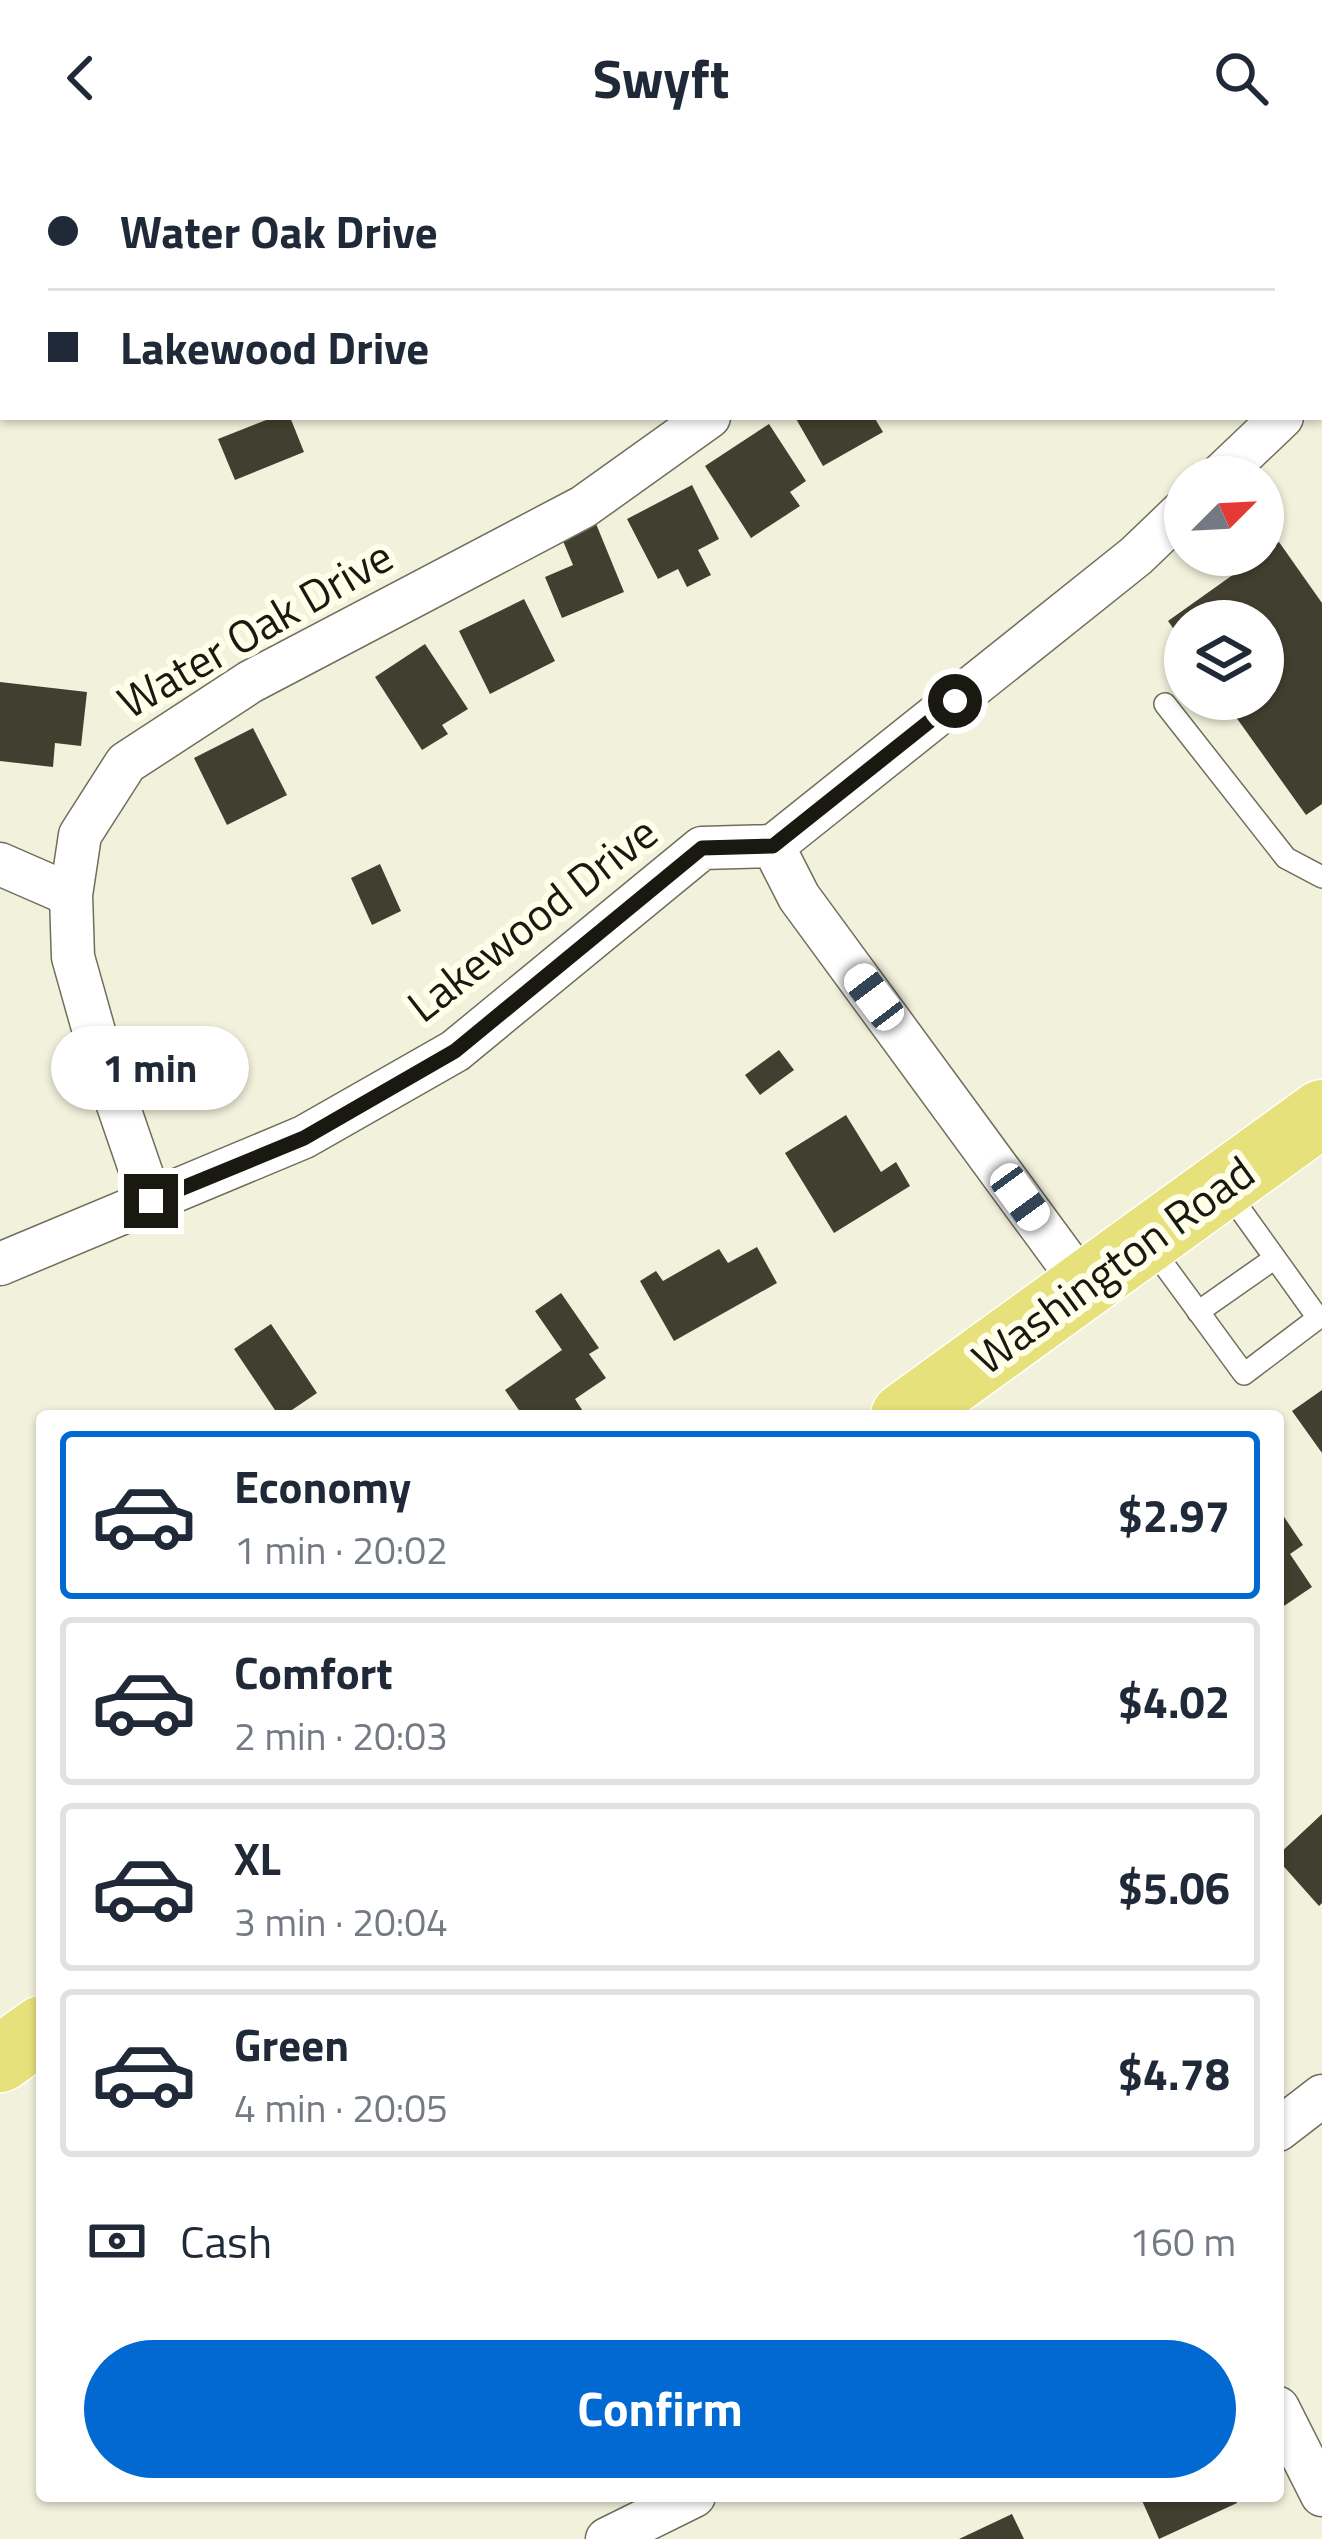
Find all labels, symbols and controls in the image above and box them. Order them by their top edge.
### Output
text: Swyft [593,37,729,119]
icon: back [48,45,114,111]
icon: search [1208,45,1274,111]
text: Water Oak Drive [120,197,438,265]
text: Lakewood Drive [120,313,429,381]
north arrow [1164,456,1284,576]
map controls [1164,456,1284,720]
street label: Water Oak Drive [104,522,405,735]
button: layers [1164,600,1284,720]
route start [928,674,982,728]
street label: Lakewood Drive [392,799,671,1038]
car [838,957,910,1037]
callout: 1 min [52,1027,250,1111]
text: 1 min [103,1038,197,1097]
street label: Washington Road [957,1138,1268,1390]
car [984,1157,1056,1237]
route end [124,1174,178,1228]
text: Economy [234,1452,411,1520]
icon: car [90,1461,198,1569]
text: $2.97 [1118,1481,1230,1549]
text: 1 min · 20:02 [234,1520,448,1579]
text: Comfort [234,1638,393,1706]
icon: car [90,1647,198,1755]
text: $4.02 [1118,1667,1230,1735]
text: 2 min · 20:03 [234,1706,448,1765]
text: XL [234,1824,281,1892]
icon: car [90,1833,198,1941]
text: $5.06 [1118,1853,1230,1921]
text: 3 min · 20:04 [234,1892,448,1951]
text: Green [234,2010,349,2078]
icon: car [90,2019,198,2127]
text: $4.78 [1118,2039,1230,2107]
text: 4 min · 20:05 [234,2078,448,2137]
text: Cash [180,2207,272,2275]
icon: cash [84,2208,150,2274]
text: 160 m [1129,2212,1236,2271]
button: Confirm [84,2340,1236,2478]

